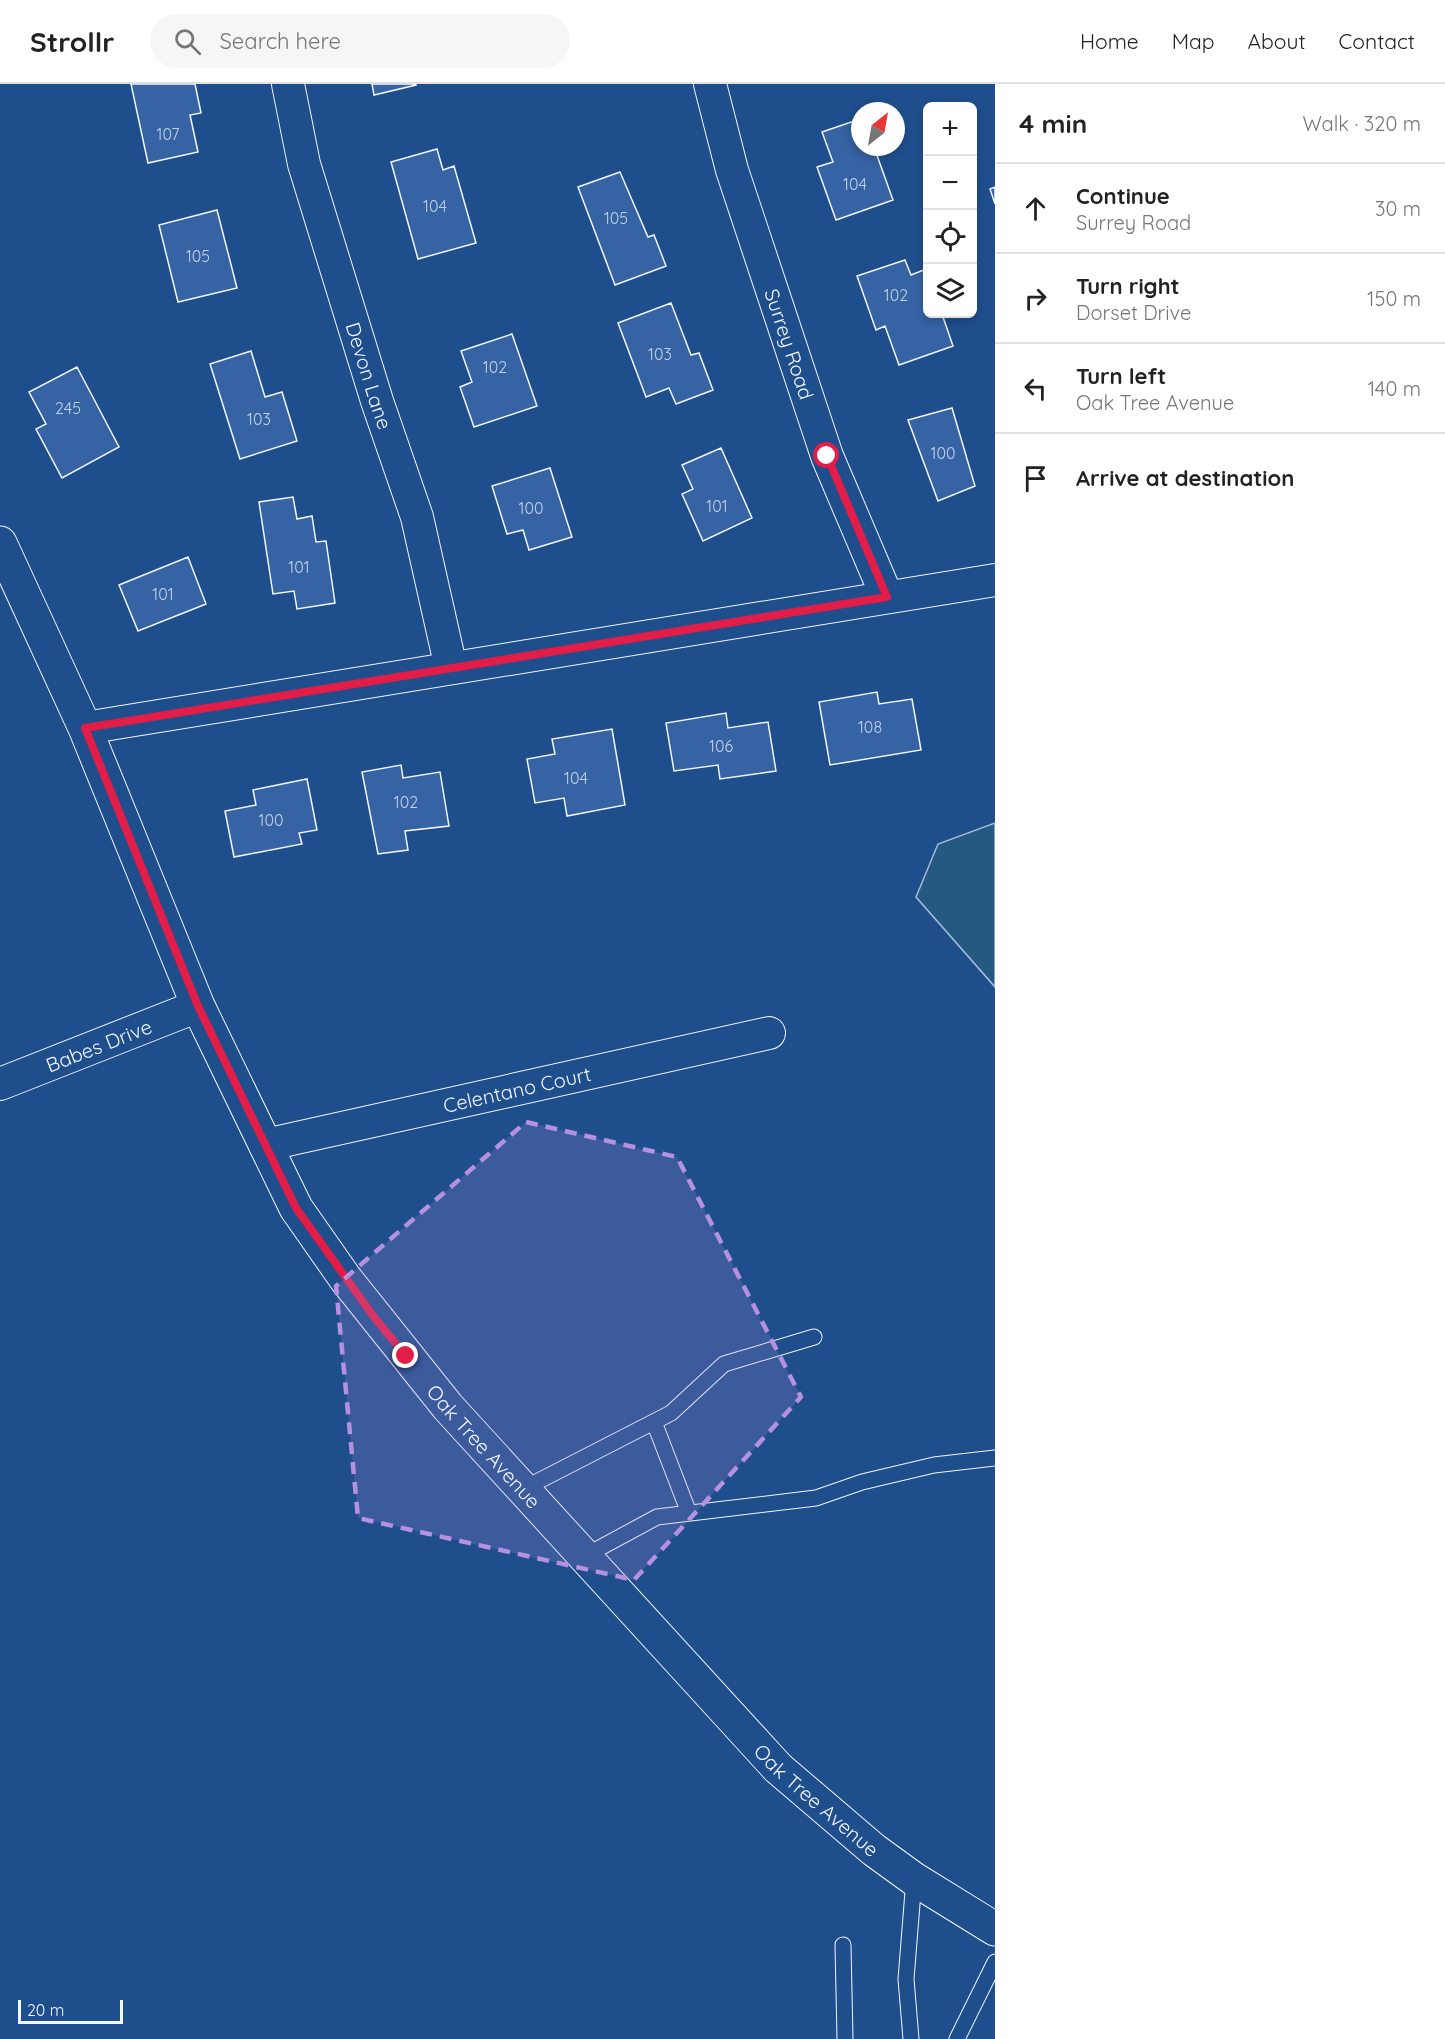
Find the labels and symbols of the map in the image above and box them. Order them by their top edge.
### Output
north arrow [851,102,905,156]
house number: 107 [157,124,179,144]
house number: 104 [843,174,867,194]
house number: 104 [423,196,447,216]
house number: 105 [604,208,628,228]
house number: 105 [186,246,210,266]
street label: Surrey Road [760,285,820,403]
house number: 102 [884,285,908,305]
street label: Devon Lane [341,319,398,432]
house number: 103 [648,344,672,364]
house number: 102 [483,357,507,377]
house number: 245 [55,398,81,418]
house number: 103 [247,409,271,429]
route start [813,442,839,468]
house number: 100 [931,443,955,463]
house number: 101 [706,496,728,516]
house number: 100 [519,498,543,518]
house number: 101 [288,557,310,577]
house number: 101 [152,584,174,604]
house number: 108 [858,717,882,737]
house number: 106 [709,736,733,756]
house number: 104 [564,768,588,788]
house number: 102 [394,792,418,812]
house number: 100 [259,810,283,830]
street label: Babes Drive [42,1013,155,1077]
street label: Celentano Court [441,1060,593,1118]
route end [392,1342,418,1368]
street label: Oak Tree Avenue [422,1379,547,1513]
street label: Oak Tree Avenue [749,1738,884,1862]
scale bar [18,1997,123,2024]

